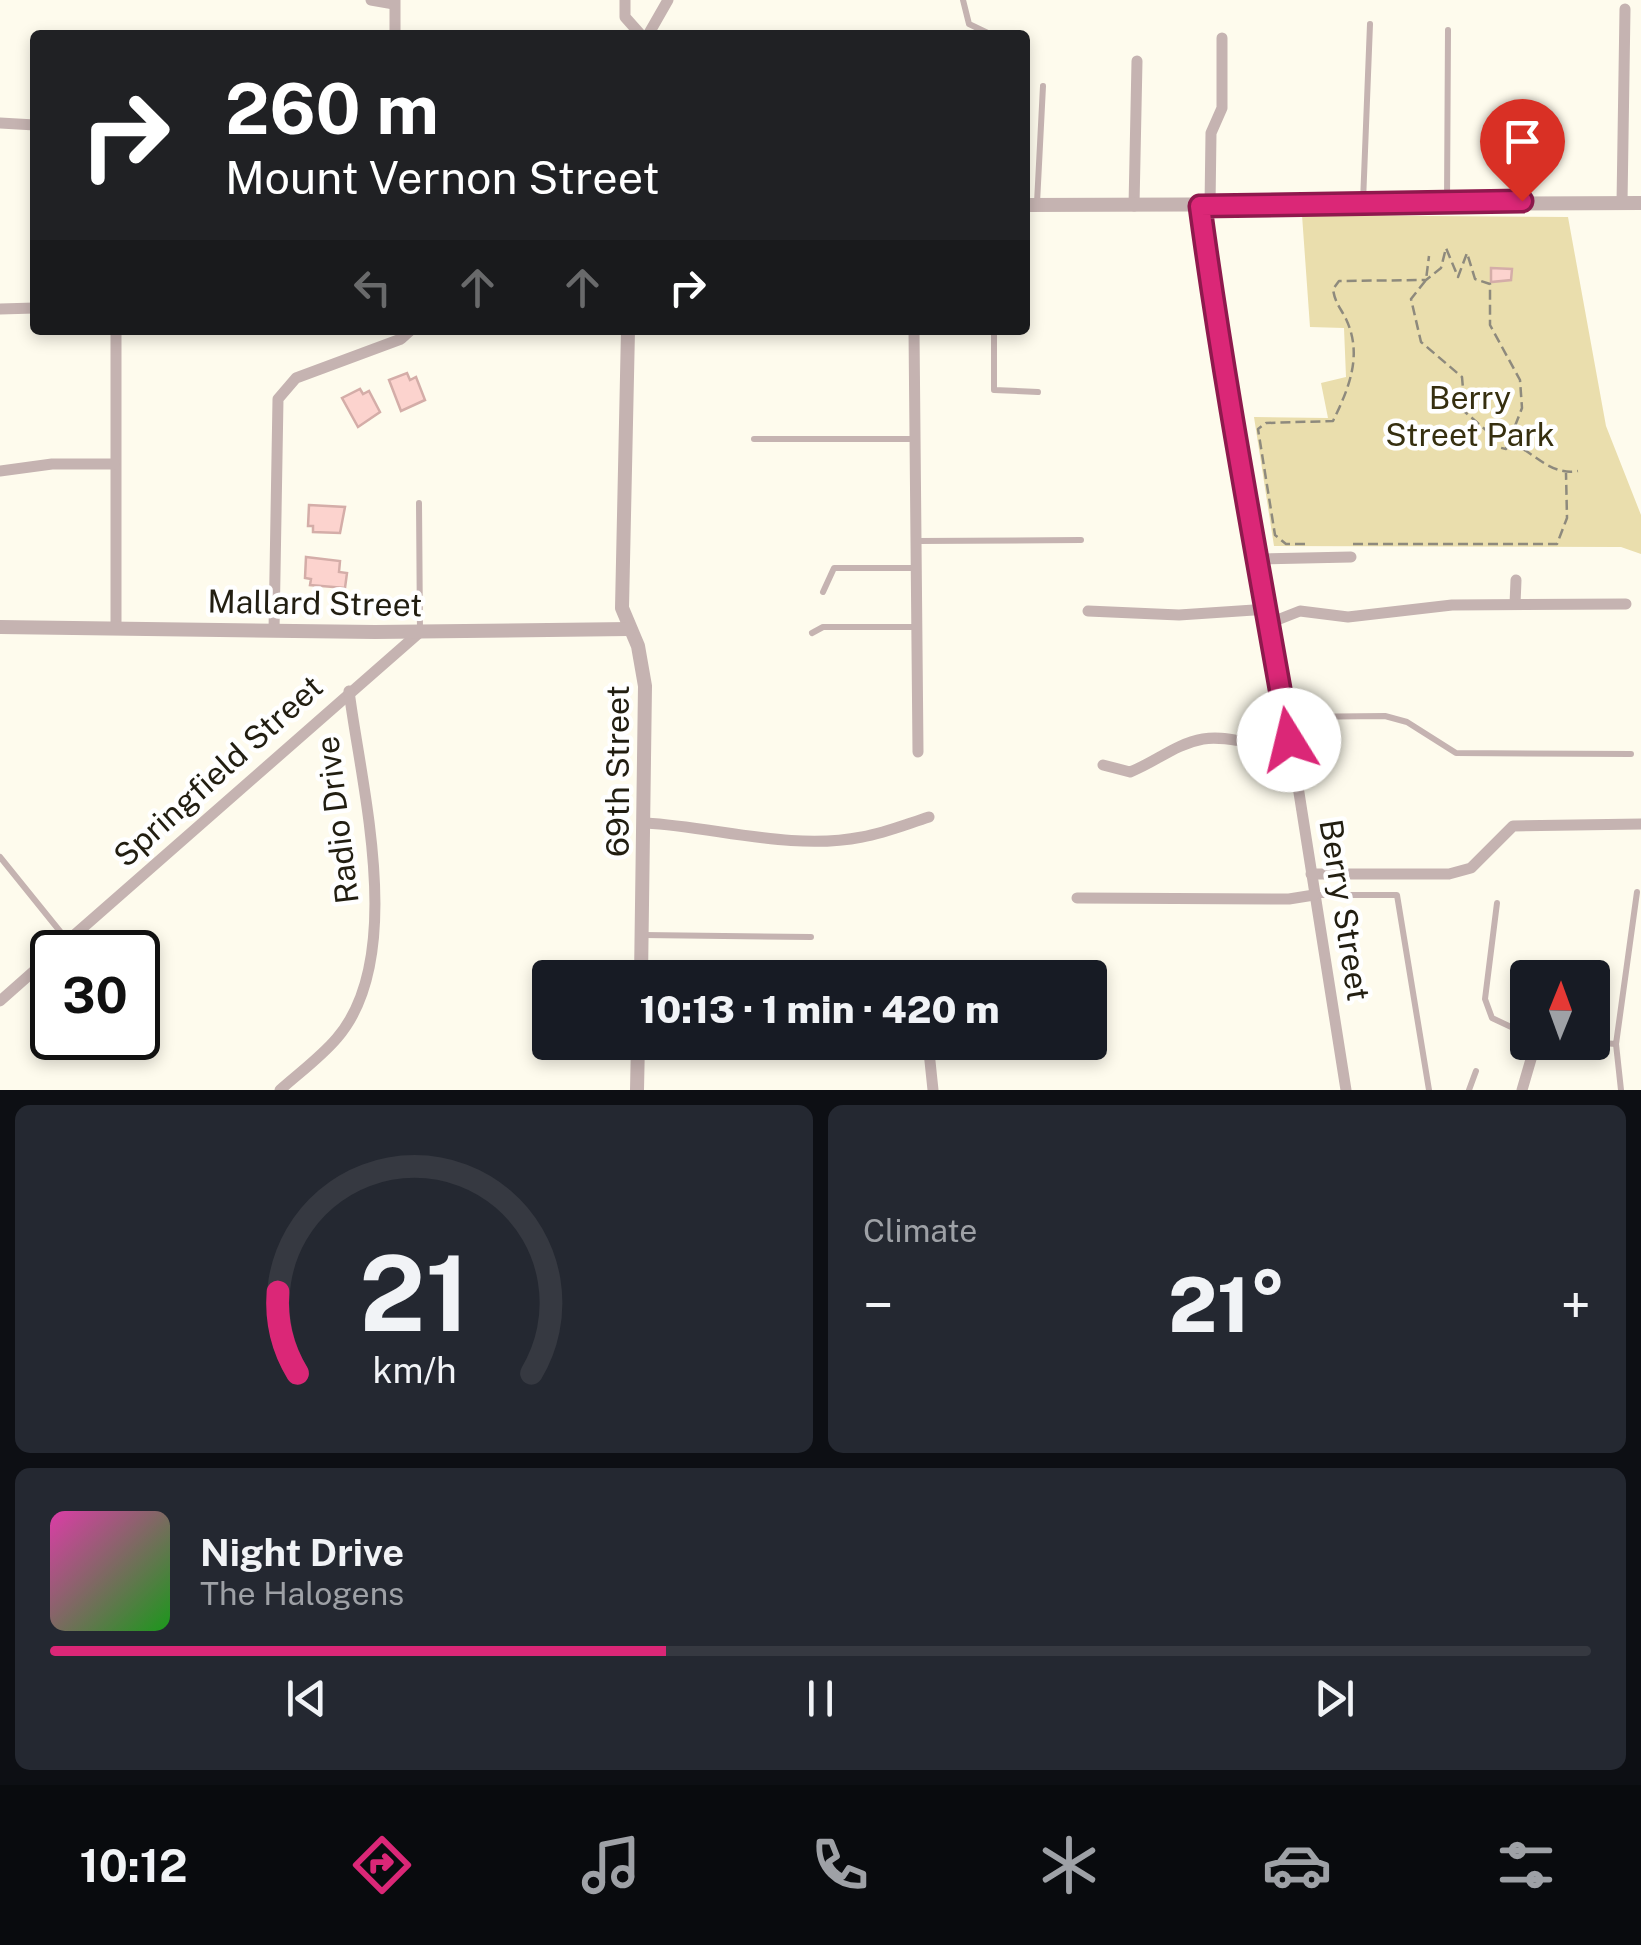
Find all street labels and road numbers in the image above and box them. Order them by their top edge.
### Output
street label: Mallard Street [207,583,423,623]
street label: Springfield Street [106,668,330,874]
street label: 69th Street [599,685,636,857]
street label: Radio Drive [308,734,366,906]
street label: Berry Street [1312,817,1378,1003]

